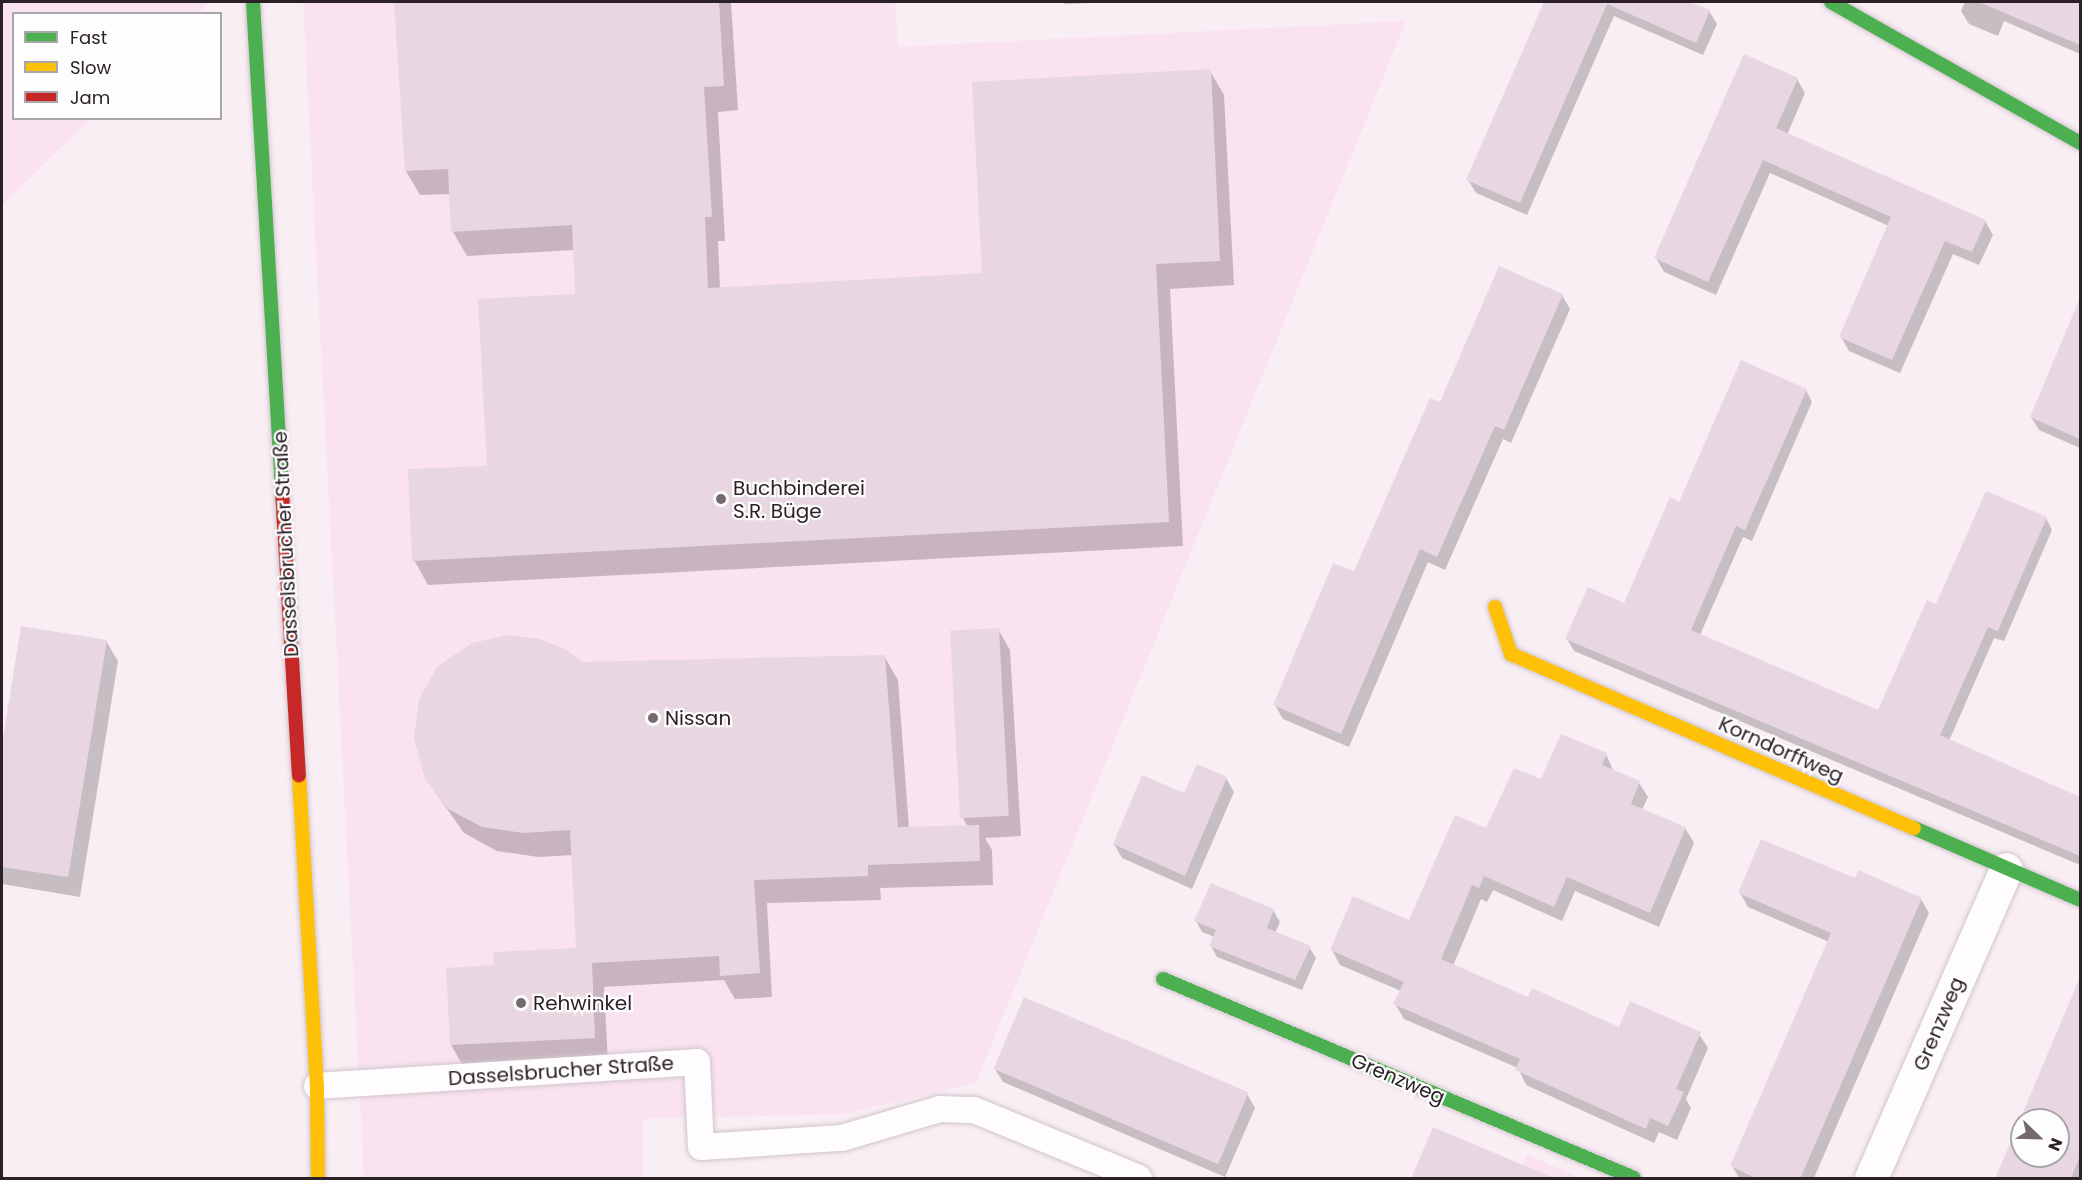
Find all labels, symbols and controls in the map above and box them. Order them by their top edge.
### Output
legend [12,12,222,120]
text: Fast [70,25,107,50]
text: Slow [70,55,111,80]
text: Jam [70,85,110,110]
street label: Dasselsbrucher Straße [268,430,304,658]
place label: Buchbinderei S.R. Büge [733,476,865,523]
marker: Buchbinderei S.R. Büge [714,492,728,506]
place label: Nissan [665,706,731,730]
marker: Nissan [646,711,660,725]
street label: Korndorffweg [1715,712,1847,788]
street label: Grenzweg [1908,973,1970,1075]
place label: Rehwinkel [533,991,632,1015]
marker: Rehwinkel [514,996,528,1010]
street label: Grenzweg [1347,1048,1449,1110]
street label: Dasselsbrucher Straße [447,1051,675,1091]
north arrow [2010,1108,2070,1168]
text: N [2042,1134,2068,1154]

